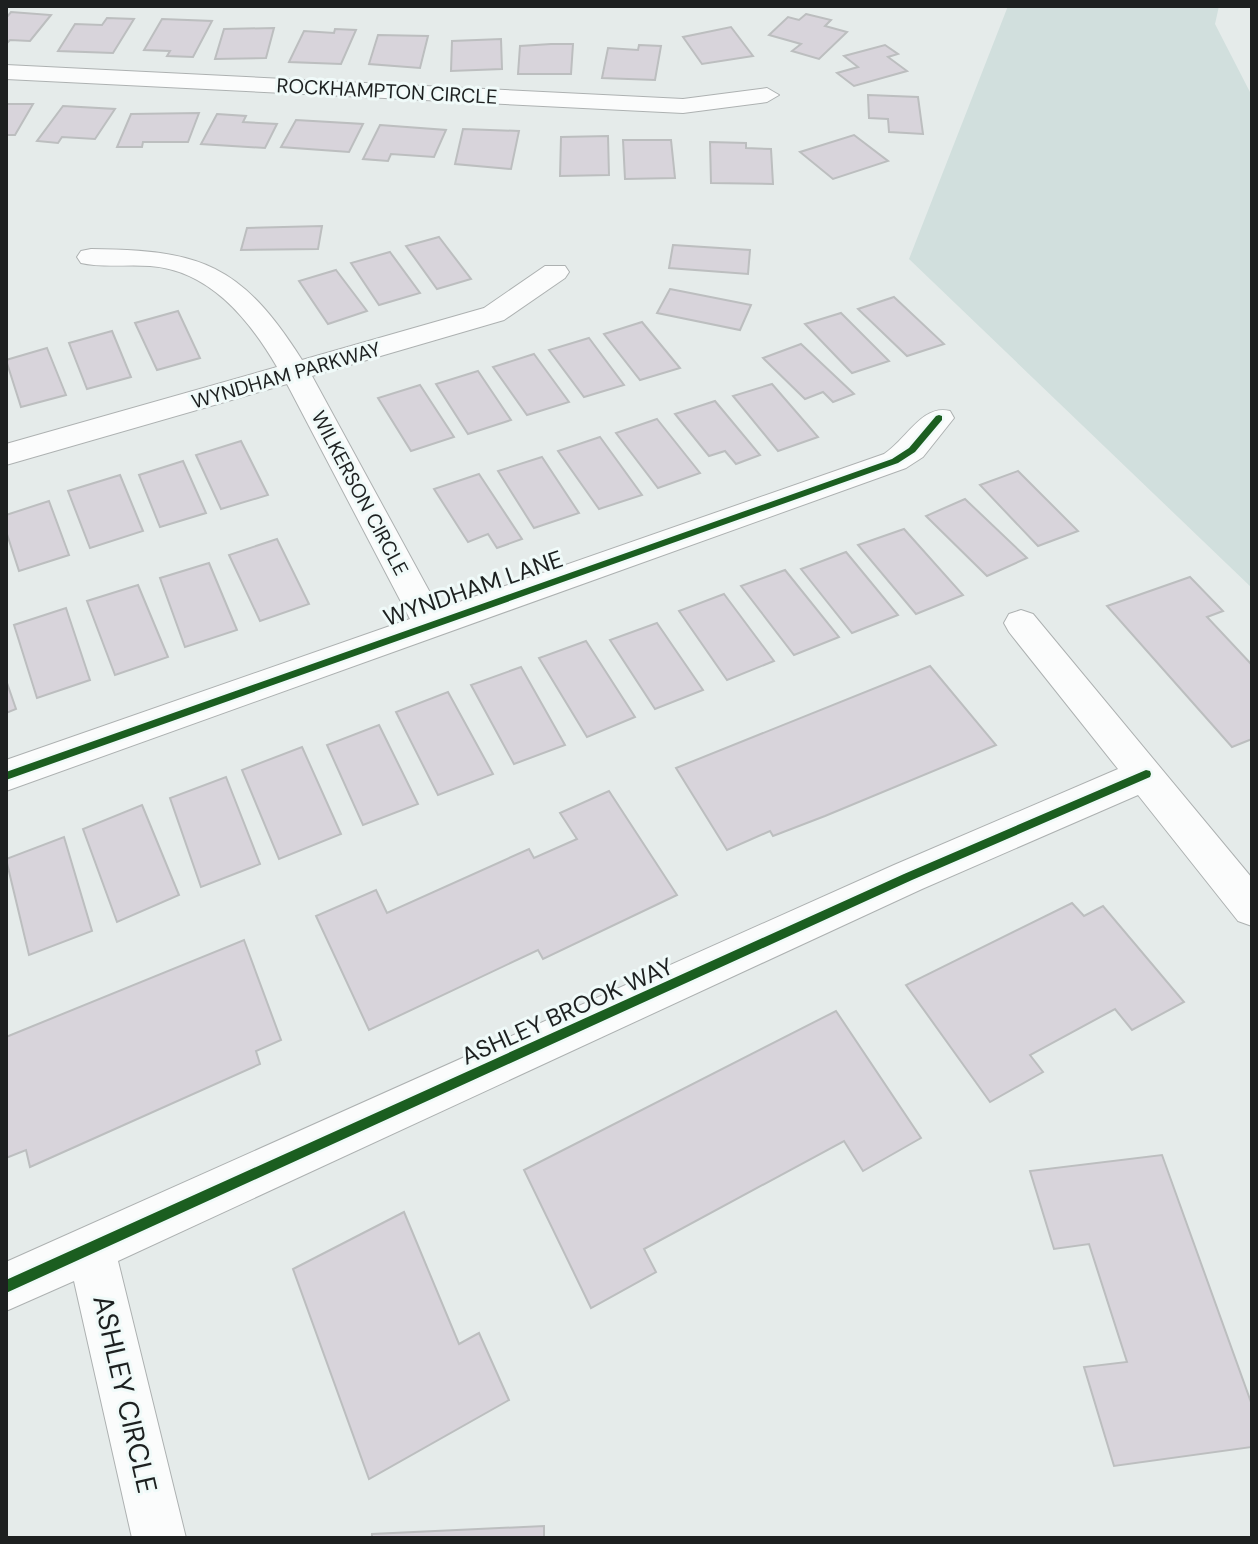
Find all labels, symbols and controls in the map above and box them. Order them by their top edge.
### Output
street label: ROCKHAMPTON CIRCLE [276,72,498,110]
street label: WYNDHAM PARKWAY [188,335,384,414]
street label: WILKERSON CIRCLE [306,406,414,580]
street label: WYNDHAM LANE [379,543,567,633]
street label: ASHLEY BROOK WAY [456,950,678,1072]
street label: ASHLEY CIRCLE [84,1291,166,1497]

